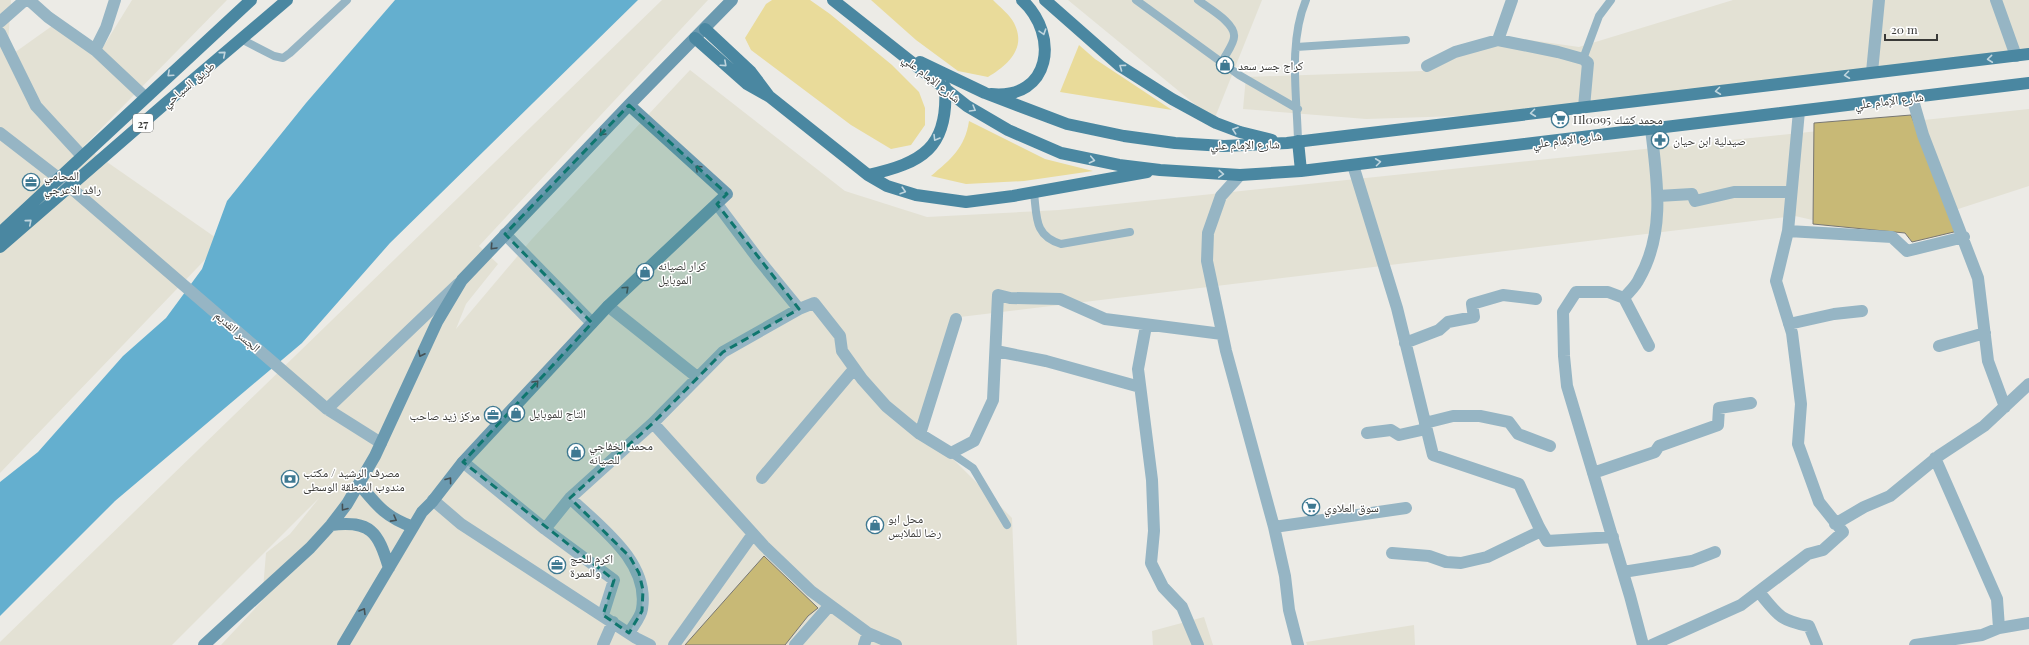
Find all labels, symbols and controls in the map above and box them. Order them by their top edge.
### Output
scale bar [1885,16,1937,42]
text: 20 m [1891,21,1918,37]
one-way arrow [1038,28,1047,35]
street label: شارع الإمام علي [898,50,964,108]
one-way arrow [218,52,226,59]
one-way arrow [1987,54,1993,63]
shop icon: كراج جسر سعد [1215,55,1235,75]
street label: طريق السياحي [158,57,220,113]
place label: كراج جسر سعد [1238,57,1303,73]
one-way arrow [720,60,727,67]
one-way arrow [1120,65,1127,72]
one-way arrow [167,69,175,76]
one-way arrow [1844,70,1850,79]
one-way arrow [1715,86,1721,95]
street label: شارع الإمام علي [1854,88,1925,115]
one-way arrow [969,105,976,112]
one-way arrow [1530,108,1537,117]
supermarket icon: Hl0095 محمد كشك [1550,109,1570,129]
place label: Hl0095 محمد كشك [1573,111,1663,127]
road number: 27 [133,114,153,132]
one-way arrow [1232,127,1239,135]
street label: شارع الإمام علي [1532,127,1603,154]
one-way arrow [599,128,607,136]
pharmacy icon: صيدلية ابن حيان [1650,130,1670,150]
place label: صيدلية ابن حيان [1673,132,1746,148]
one-way arrow [934,134,941,141]
street label: شارع الإمام علي [1210,135,1280,156]
one-way arrow [1089,155,1095,163]
one-way arrow [1375,158,1381,167]
one-way arrow [695,165,703,173]
place label: المحامي رافد الاعرجي [44,167,101,200]
one-way arrow [1218,170,1224,178]
office icon: المحامي رافد الاعرجي [21,172,41,192]
one-way arrow [900,186,907,195]
one-way arrow [25,219,32,226]
one-way arrow [490,242,497,250]
place label: كرار لصيانه الموبايل [658,257,706,287]
shop icon: كرار لصيانه الموبايل [635,262,655,282]
one-way arrow [621,287,629,294]
street label: الجسر القديم [211,307,264,356]
one-way arrow [418,350,426,357]
one-way arrow [531,380,539,388]
shop icon: التاج للموبايل [506,403,526,423]
office icon: مركز زيد صاحب [483,405,503,425]
place label: التاج للموبايل [529,405,586,421]
place label: مركز زيد صاحب [410,407,480,423]
place label: محمد الخفاجي للصيانه [589,437,653,467]
shop icon: محمد الخفاجي للصيانه [566,442,586,462]
place label: مصرف الرشيد / مكتب مندوب المنطقة الوسطى [303,464,405,494]
bank icon: مصرف الرشيد / مكتب مندوب المنطقة الوسطى [280,469,300,489]
one-way arrow [444,477,451,484]
supermarket icon: سوق العلاوي [1301,497,1321,517]
place label: سوق العلاوي [1324,499,1379,518]
one-way arrow [342,503,349,510]
place label: محل ابو رضا للملابس [888,510,942,540]
one-way arrow [390,514,397,521]
shop icon: محل ابو رضا للملابس [865,515,885,535]
place label: اكرم للحج والعمرة [570,550,613,580]
office icon: اكرم للحج والعمرة [547,555,567,575]
one-way arrow [358,608,365,615]

